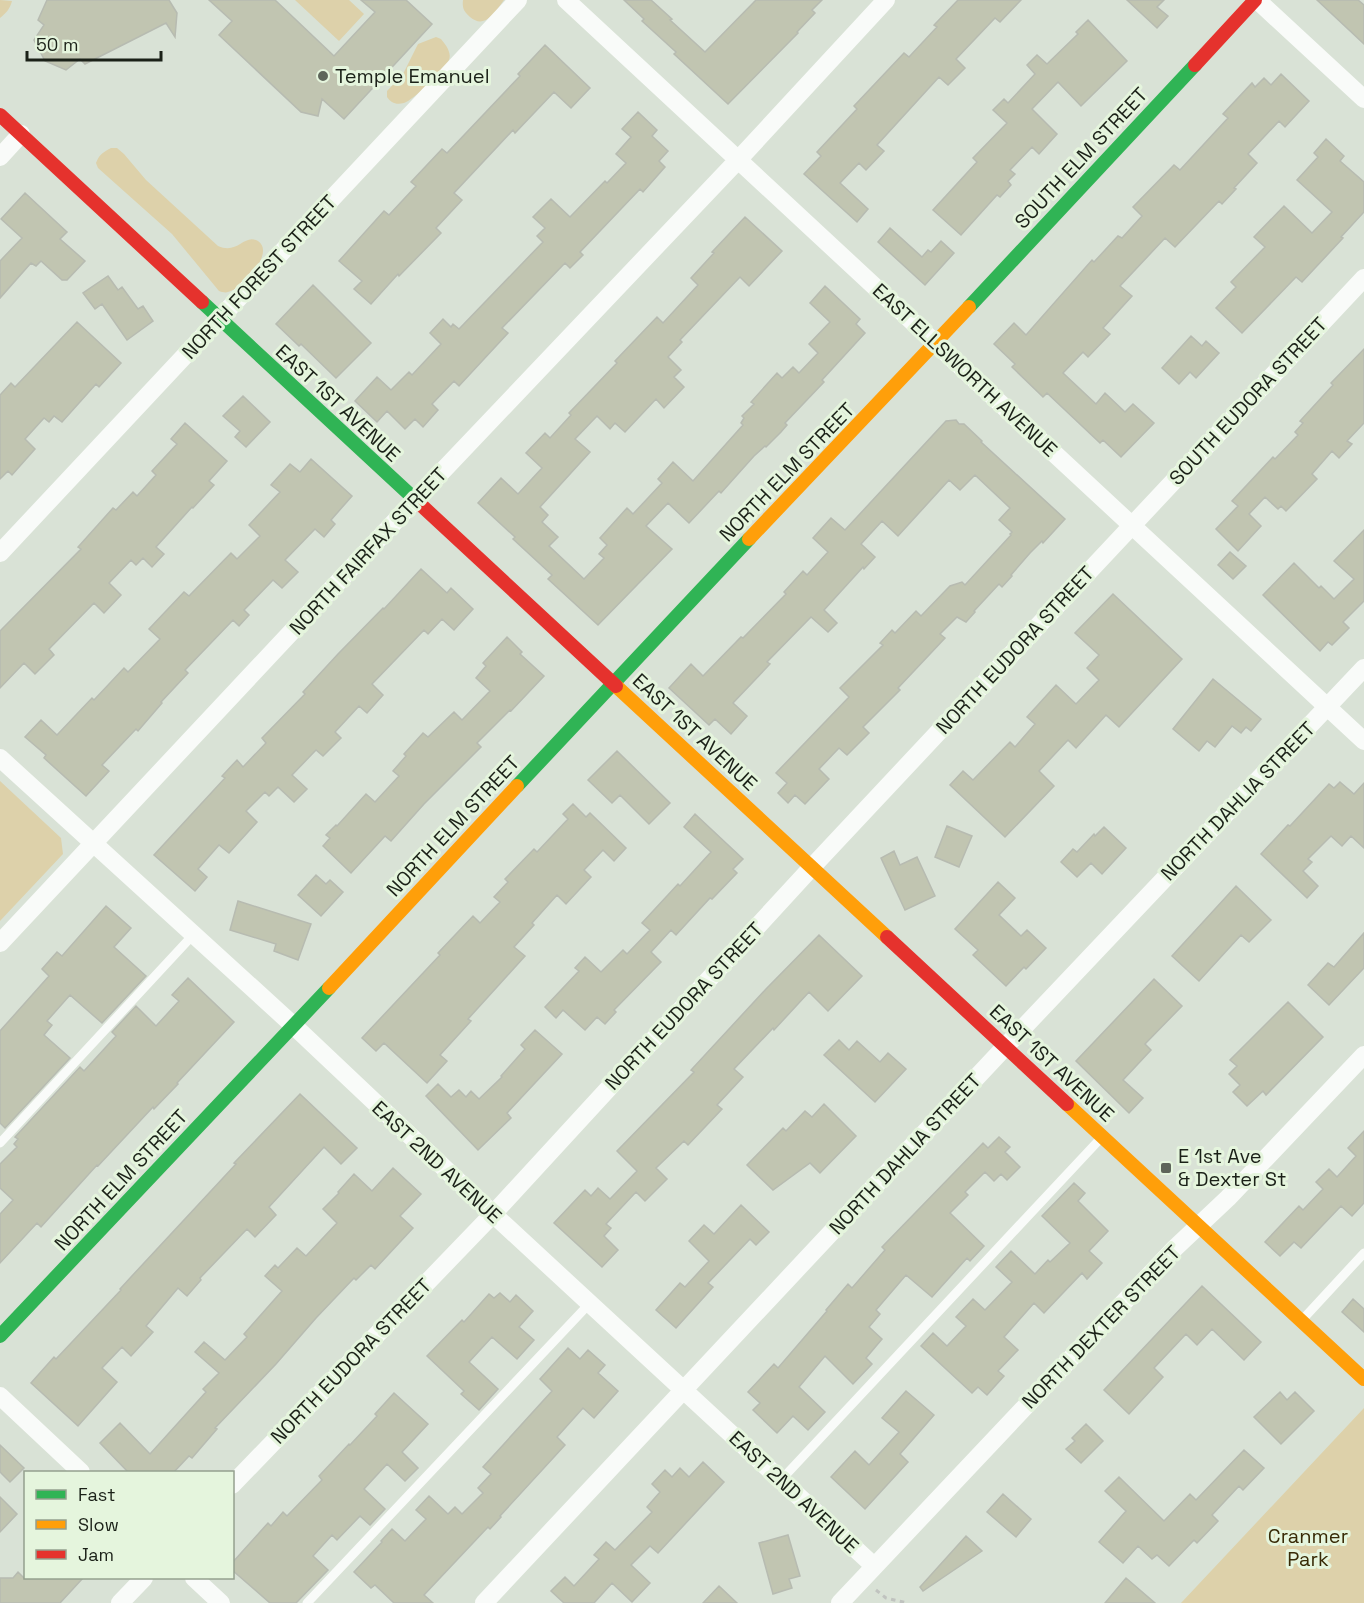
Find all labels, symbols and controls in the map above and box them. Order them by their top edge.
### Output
scale bar [27,24,160,62]
text: 50 m [36,33,78,56]
place label: Temple Emanuel [335,63,490,89]
marker: Temple Emanuel [316,69,330,83]
street label: SOUTH ELM STREET [1009,82,1153,234]
street label: NORTH FOREST STREET [176,189,342,365]
street label: EAST ELLSWORTH AVENUE [867,278,1063,462]
street label: SOUTH EUDORA STREET [1163,311,1333,491]
street label: EAST 1ST AVENUE [270,339,406,467]
street label: NORTH ELM STREET [714,397,860,547]
street label: NORTH FAIRFAX STREET [284,462,453,640]
street label: NORTH EUDORA STREET [930,560,1100,740]
street label: EAST 1ST AVENUE [627,668,763,796]
street label: NORTH DAHLIA STREET [1155,716,1321,886]
street label: NORTH ELM STREET [381,750,525,902]
street label: NORTH EUDORA STREET [599,916,769,1096]
street label: EAST 1ST AVENUE [984,999,1120,1127]
street label: NORTH DAHLIA STREET [823,1068,987,1240]
street label: EAST 2ND AVENUE [367,1095,507,1229]
street label: NORTH ELM STREET [49,1104,193,1256]
place label: E 1st Ave & Dexter St [1178,1143,1286,1192]
marker: E 1st Ave & Dexter St [1159,1161,1173,1175]
street label: NORTH DEXTER STREET [1016,1240,1186,1414]
street label: NORTH EUDORA STREET [265,1272,437,1449]
street label: EAST 2ND AVENUE [724,1425,864,1559]
legend [24,1471,234,1579]
text: Fast [78,1483,115,1506]
text: Slow [78,1513,119,1536]
park label: Cranmer Park [1268,1523,1348,1572]
text: Jam [78,1543,114,1566]

